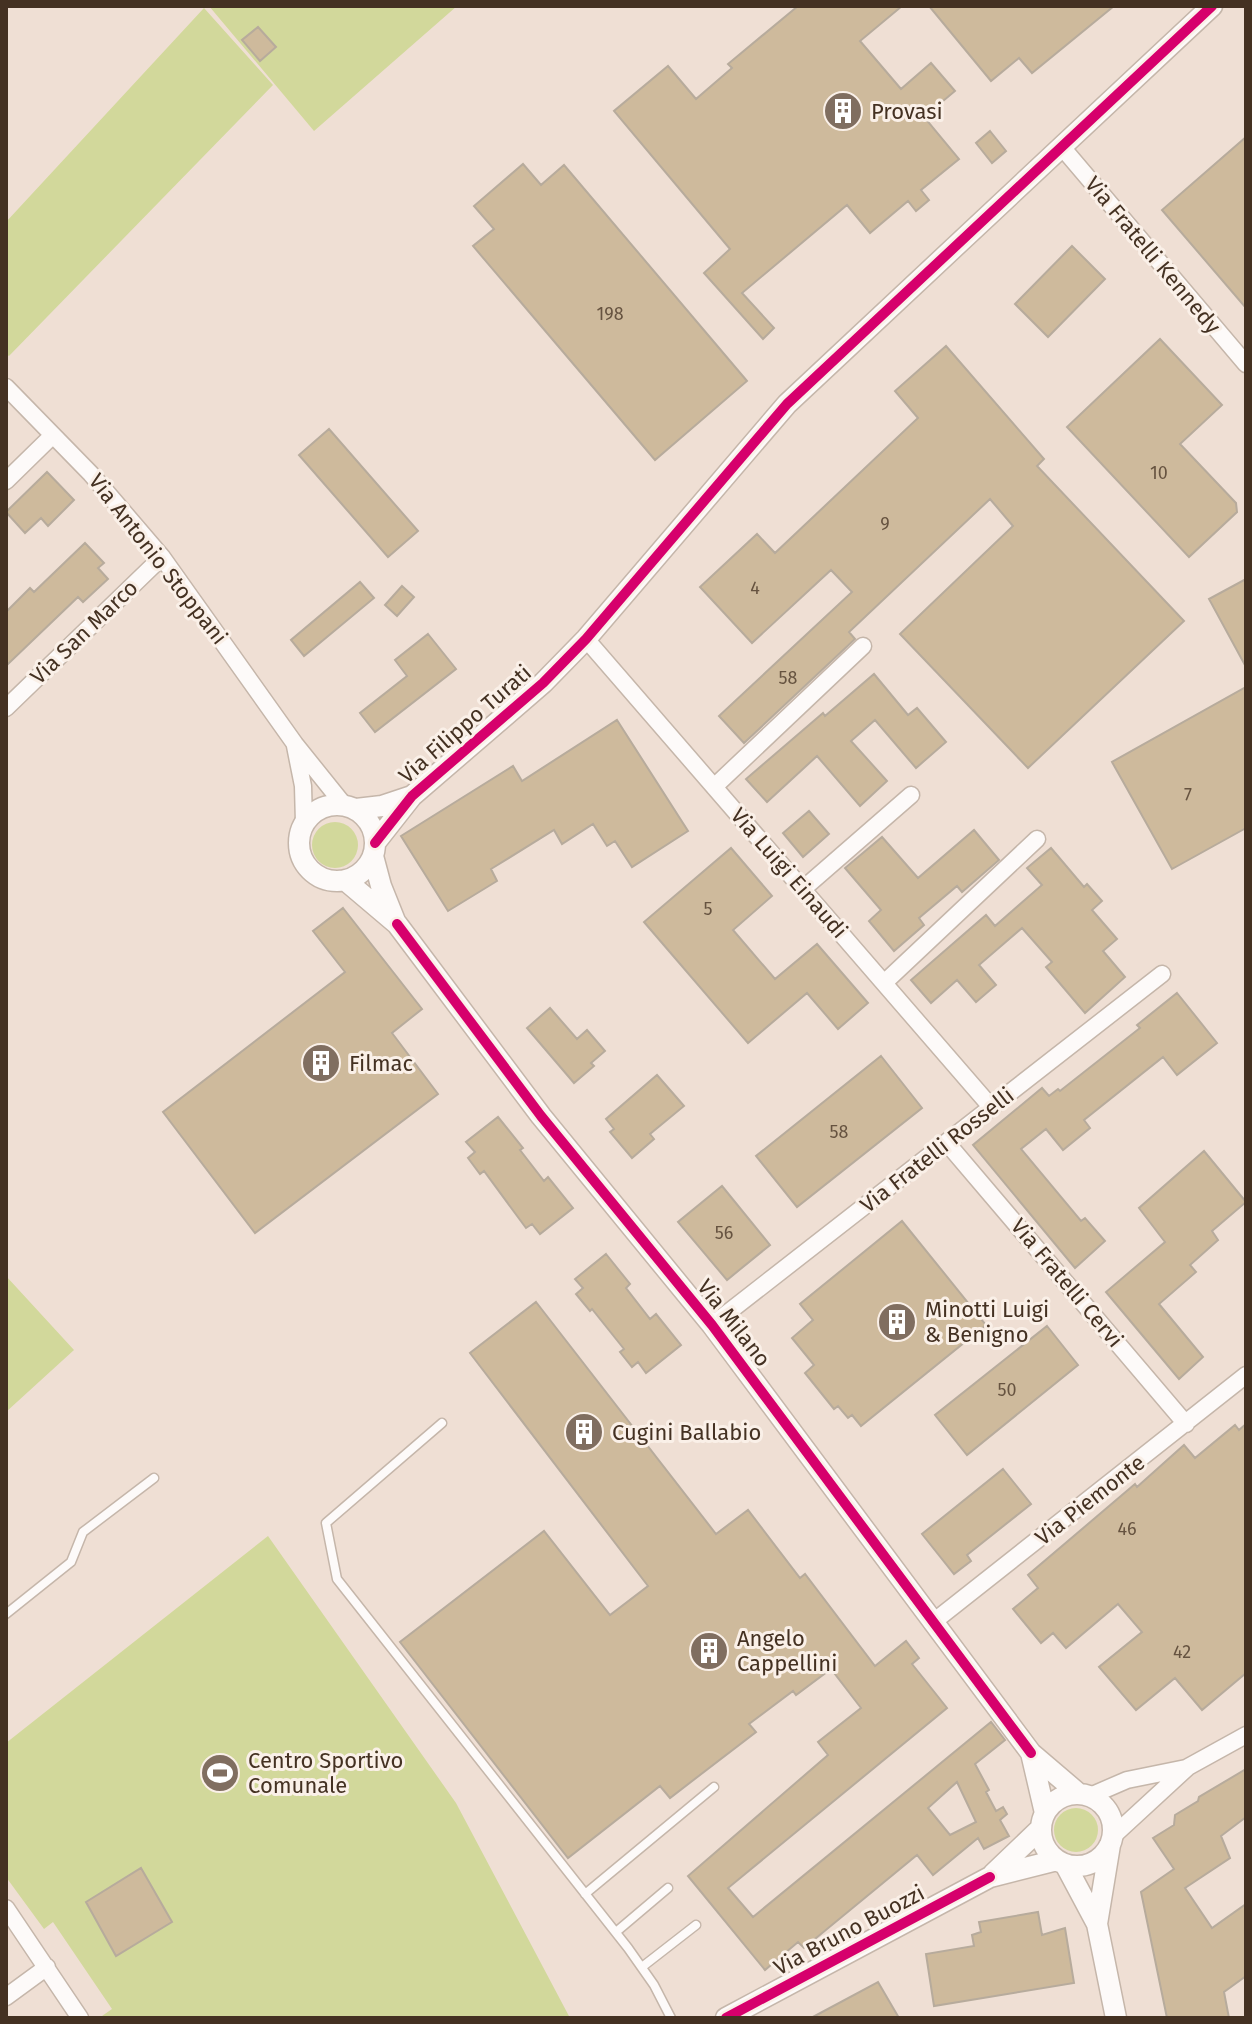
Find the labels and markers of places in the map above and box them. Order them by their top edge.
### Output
building icon: Provasi [822,90,864,132]
place label: Provasi [871,98,943,125]
building icon: Filmac [300,1042,342,1084]
place label: Filmac [349,1050,413,1077]
place label: Minotti Luigi & Benigno [925,1296,1049,1348]
building icon: Minotti Luigi & Benigno [876,1301,918,1343]
building icon: Cugini Ballabio [563,1411,605,1453]
place label: Cugini Ballabio [612,1419,761,1446]
place label: Angelo Cappellini [737,1625,837,1677]
building icon: Angelo Cappellini [688,1630,730,1672]
place label: Centro Sportivo Comunale [248,1747,403,1799]
sports icon: Centro Sportivo Comunale [199,1752,241,1794]

